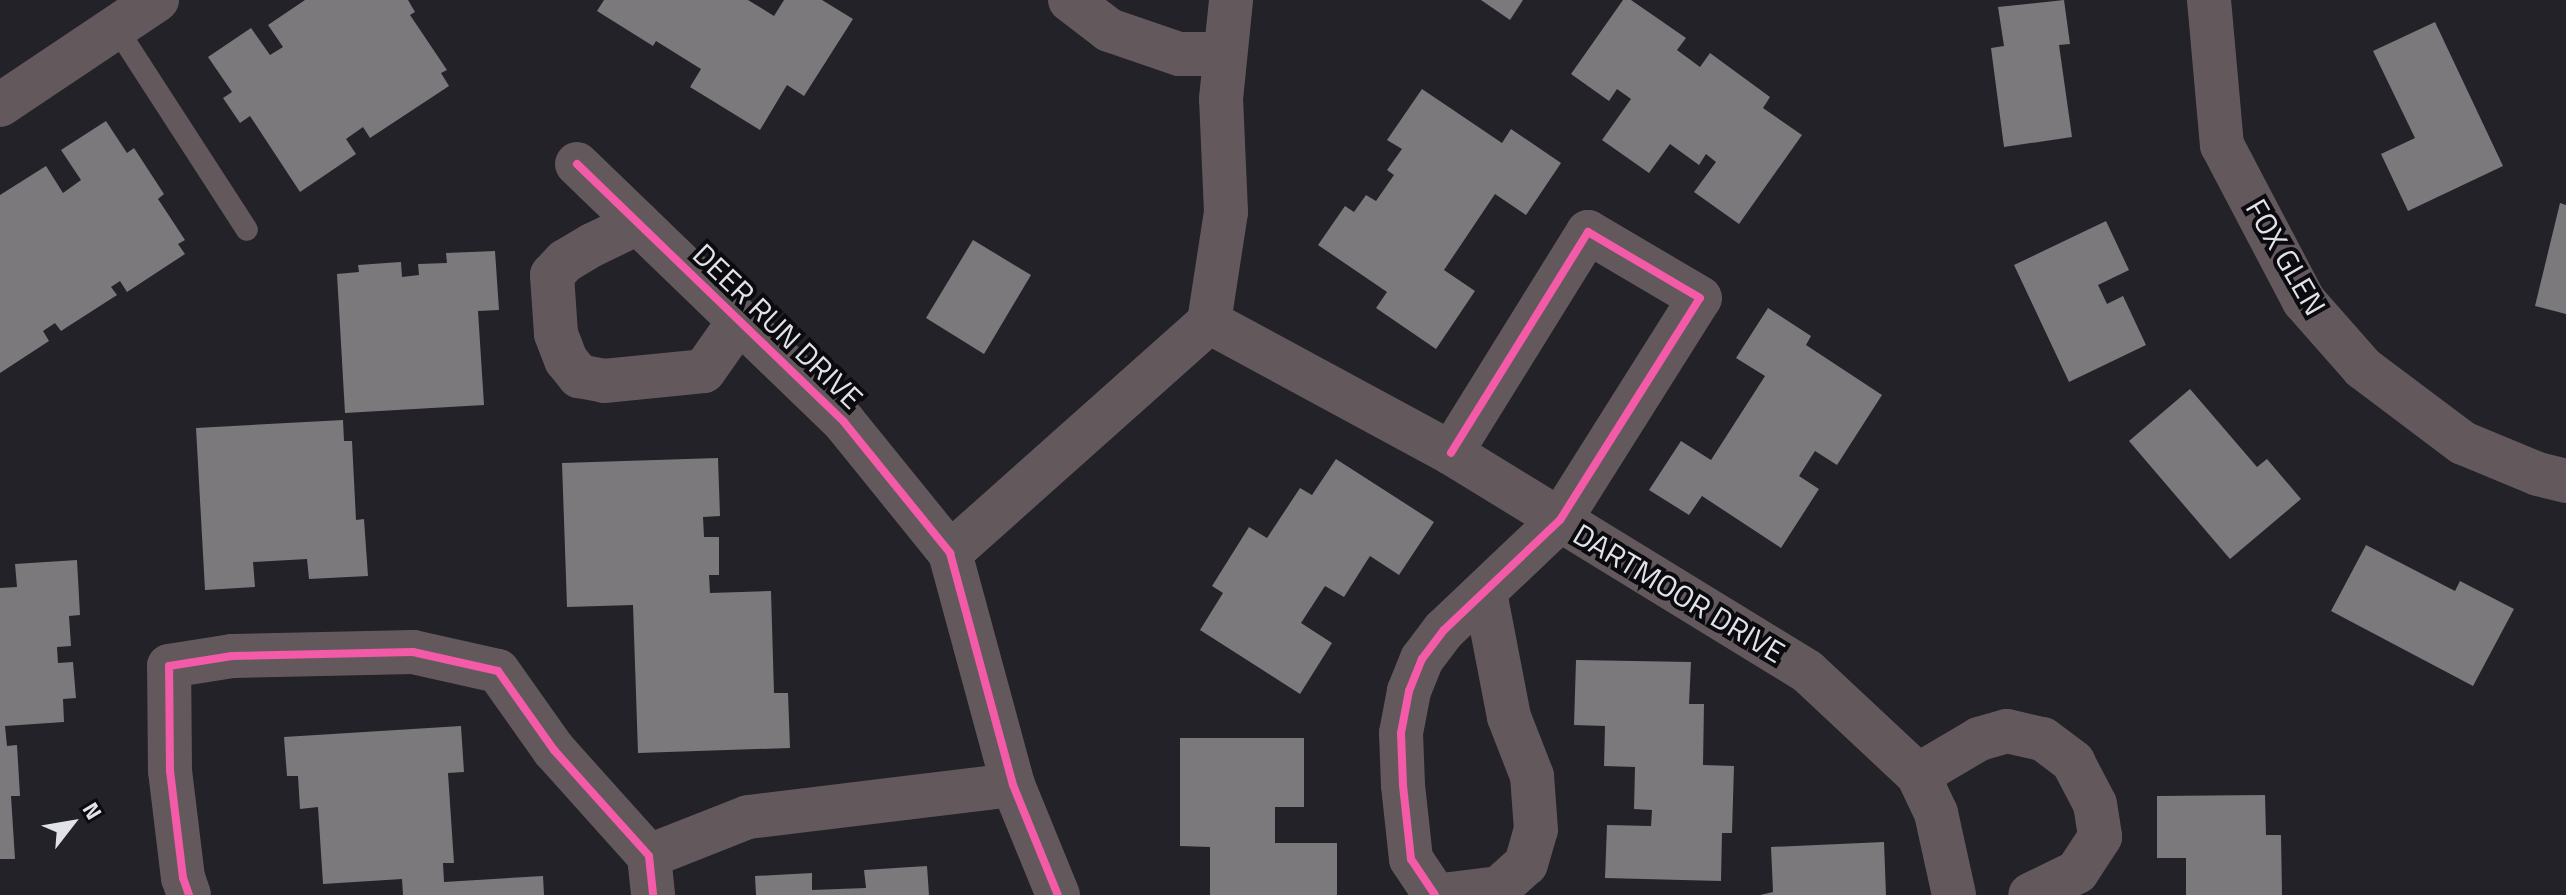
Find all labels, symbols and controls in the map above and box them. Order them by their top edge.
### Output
street label: FOX GLEN [2238,193,2334,321]
street label: DEER RUN DRIVE [686,236,870,416]
street label: DARTMOOR DRIVE [1567,516,1791,670]
north arrow [32,783,112,863]
text: N [74,795,111,826]

